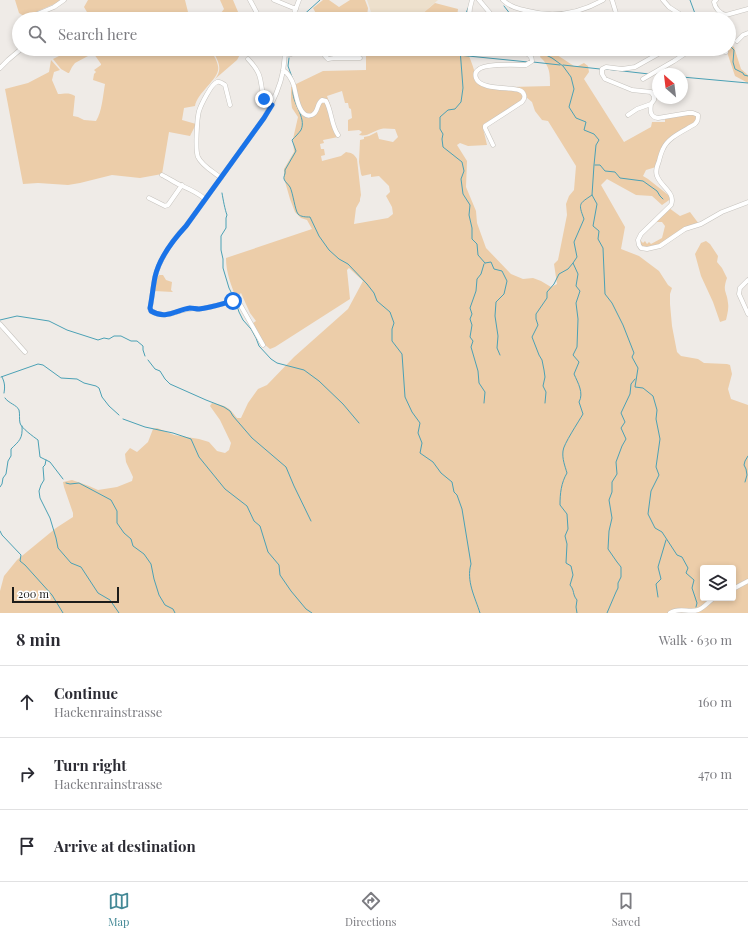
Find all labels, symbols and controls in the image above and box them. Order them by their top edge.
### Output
search box [12,12,736,56]
icon: search [26,23,48,45]
text: Search here [58,24,137,44]
north arrow [652,68,688,104]
route end [255,90,273,108]
route start [224,292,242,310]
map controls [700,565,736,601]
button: layers [700,565,736,601]
scale bar [12,585,119,604]
text: 200 m [18,586,49,601]
text: 8 min [16,628,61,650]
text: Walk · 630 m [659,631,732,648]
text: Continue [54,683,118,703]
icon: ahead [16,691,38,713]
text: 160 m [698,693,732,710]
text: Hackenrainstrasse [54,703,162,720]
text: Turn right [54,755,127,775]
icon: right [16,763,38,785]
text: 470 m [698,765,732,782]
text: Hackenrainstrasse [54,775,162,792]
icon: arrive [16,835,38,857]
text: Arrive at destination [54,836,196,856]
tab: Map [108,890,130,929]
tab: Directions [345,890,396,929]
tab: Saved [612,890,640,929]

